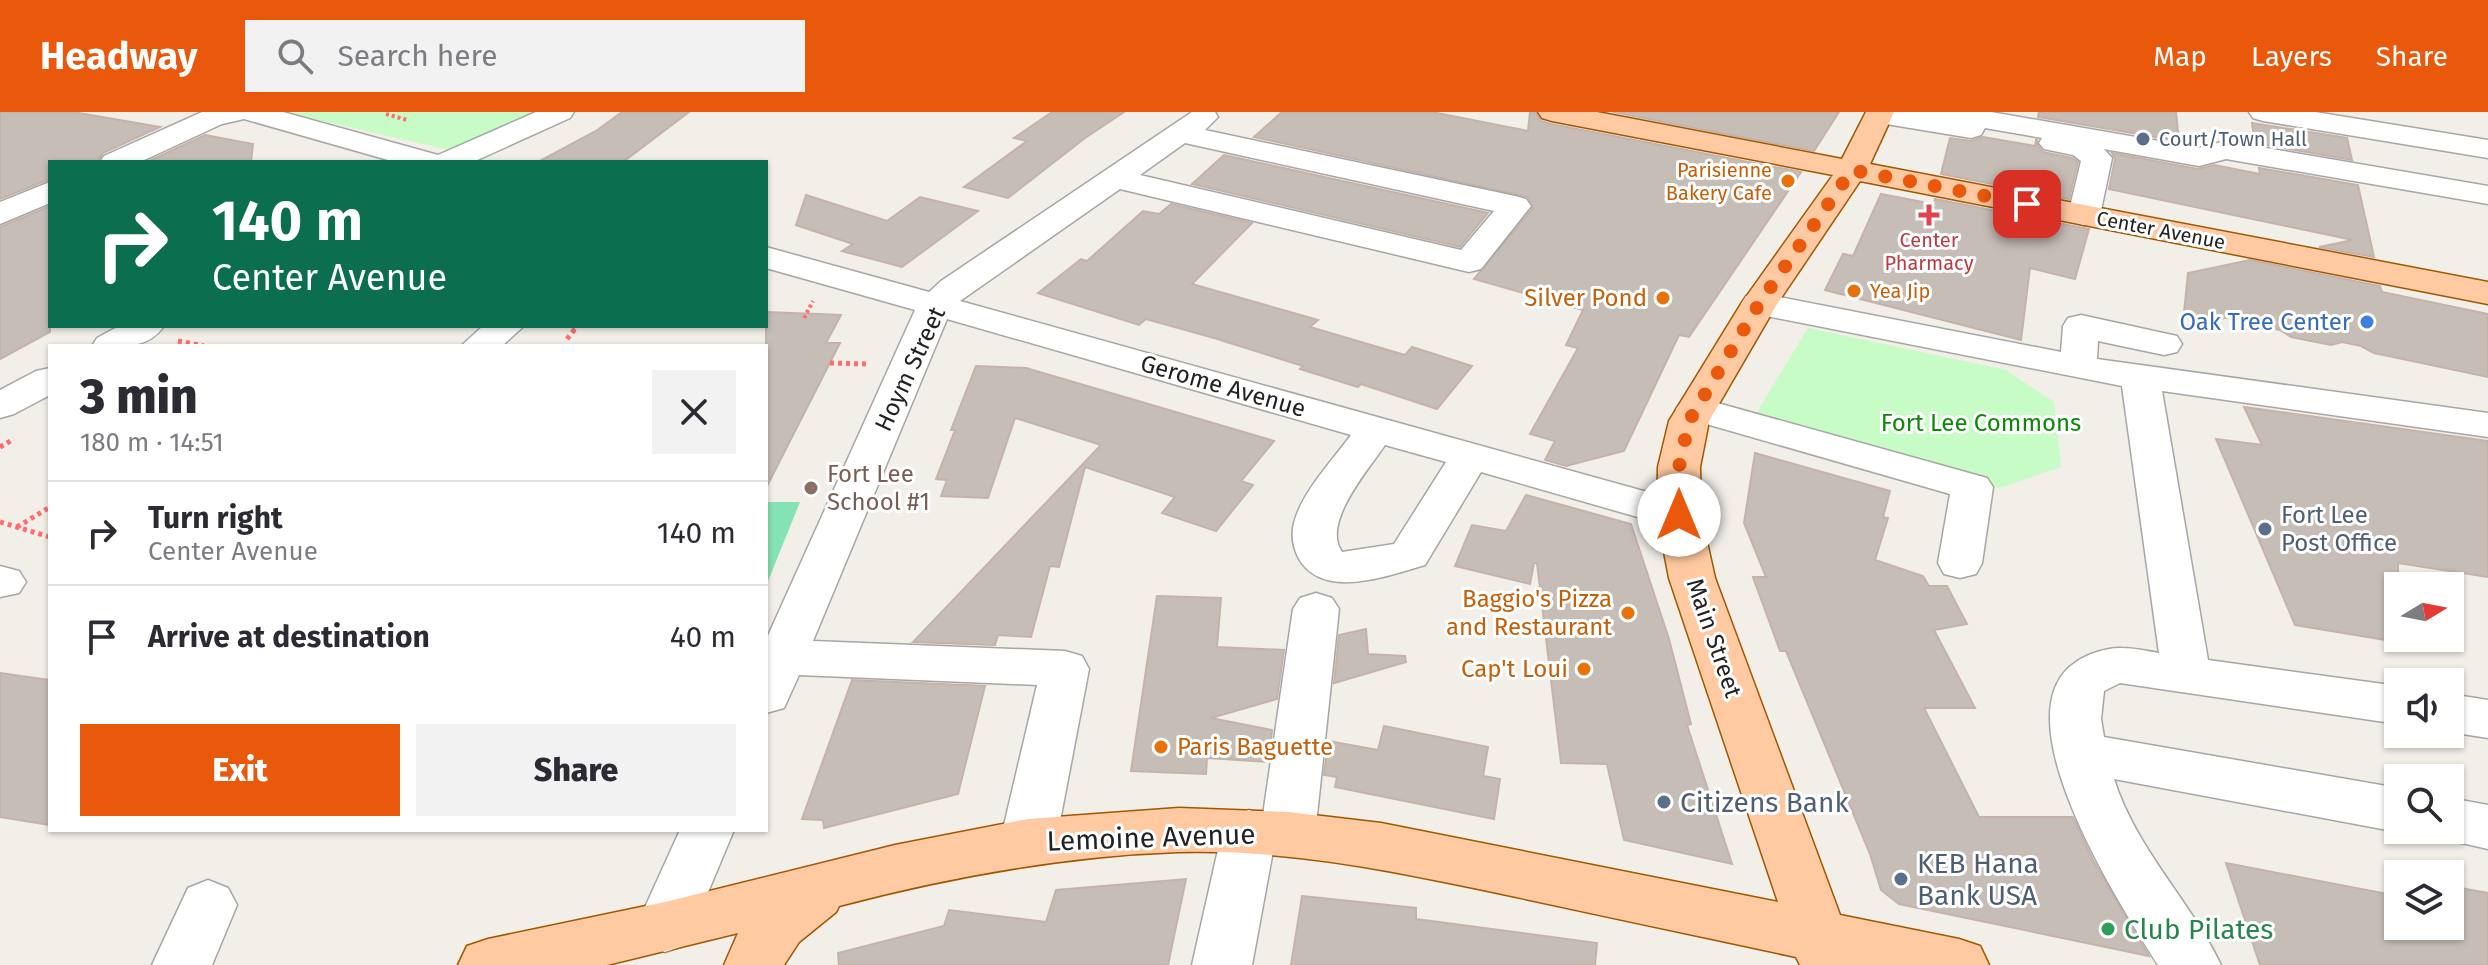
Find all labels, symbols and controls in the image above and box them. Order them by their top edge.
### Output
search box [245,20,805,92]
text: Headway [40,33,197,79]
icon: search [273,34,317,78]
text: Search here [337,38,498,74]
text: Map [2153,40,2207,73]
text: Layers [2251,40,2332,73]
text: Share [2376,40,2448,73]
place label: Court/Town Hall [2159,127,2307,151]
marker: Court/Town Hall [2134,130,2152,148]
place label: Parisienne Bakery Cafe [1666,158,1772,205]
pin [1993,170,2061,238]
marker: Parisienne Bakery Cafe [1779,172,1797,190]
icon: arrive [2005,182,2049,226]
text: 140 m [212,188,363,255]
icon: right [80,192,184,296]
marker: Center Pharmacy [1920,206,1938,224]
street label: Center Avenue [2095,206,2227,254]
place label: Center Pharmacy [1885,228,1974,275]
text: Center Avenue [212,256,447,300]
place label: Yea Jip [1870,279,1930,303]
marker: Yea Jip [1845,282,1863,300]
place label: Silver Pond [1524,284,1647,312]
marker: Silver Pond [1654,289,1672,307]
street label: Hoym Street [869,302,951,436]
place label: Oak Tree Center [2179,308,2352,336]
marker: Oak Tree Center [2358,313,2376,331]
street label: Gerome Avenue [1137,349,1309,423]
text: 3 min [80,368,198,426]
button: close [652,370,736,454]
park label: Fort Lee Commons [1881,409,2081,437]
text: 180 m · 14:51 [80,427,224,458]
place label: Fort Lee School #1 [827,460,930,516]
position arrow [1637,473,1721,557]
marker: Fort Lee School #1 [802,479,820,497]
text: Turn right [148,500,283,536]
place label: Fort Lee Post Office [2281,501,2397,557]
icon: right [80,511,124,555]
text: 140 m [657,515,736,551]
marker: Fort Lee Post Office [2256,520,2274,538]
text: Center Avenue [148,536,318,567]
north arrow [2384,572,2464,652]
map controls [2384,572,2464,940]
street label: Main Street [1681,575,1748,702]
place label: Baggio's Pizza and Restaurant [1446,585,1612,641]
marker: Baggio's Pizza and Restaurant [1619,604,1637,622]
icon: arrive [80,615,124,659]
text: Arrive at destination [148,619,430,655]
text: 40 m [670,619,736,655]
place label: Cap't Loui [1461,655,1568,683]
marker: Cap't Loui [1575,660,1593,678]
button: sound [2384,668,2464,748]
button: Exit [80,724,400,816]
button: Share [416,724,736,816]
place label: Paris Baguette [1177,733,1333,761]
marker: Paris Baguette [1152,738,1170,756]
button: search [2384,764,2464,844]
place label: Citizens Bank [1680,786,1849,819]
marker: Citizens Bank [1655,793,1673,811]
street label: Lemoine Avenue [1046,817,1256,858]
place label: KEB Hana Bank USA [1917,847,2039,912]
button: layers [2384,860,2464,940]
marker: KEB Hana Bank USA [1892,870,1910,888]
place label: Club Pilates [2124,913,2273,946]
marker: Club Pilates [2099,920,2117,938]

